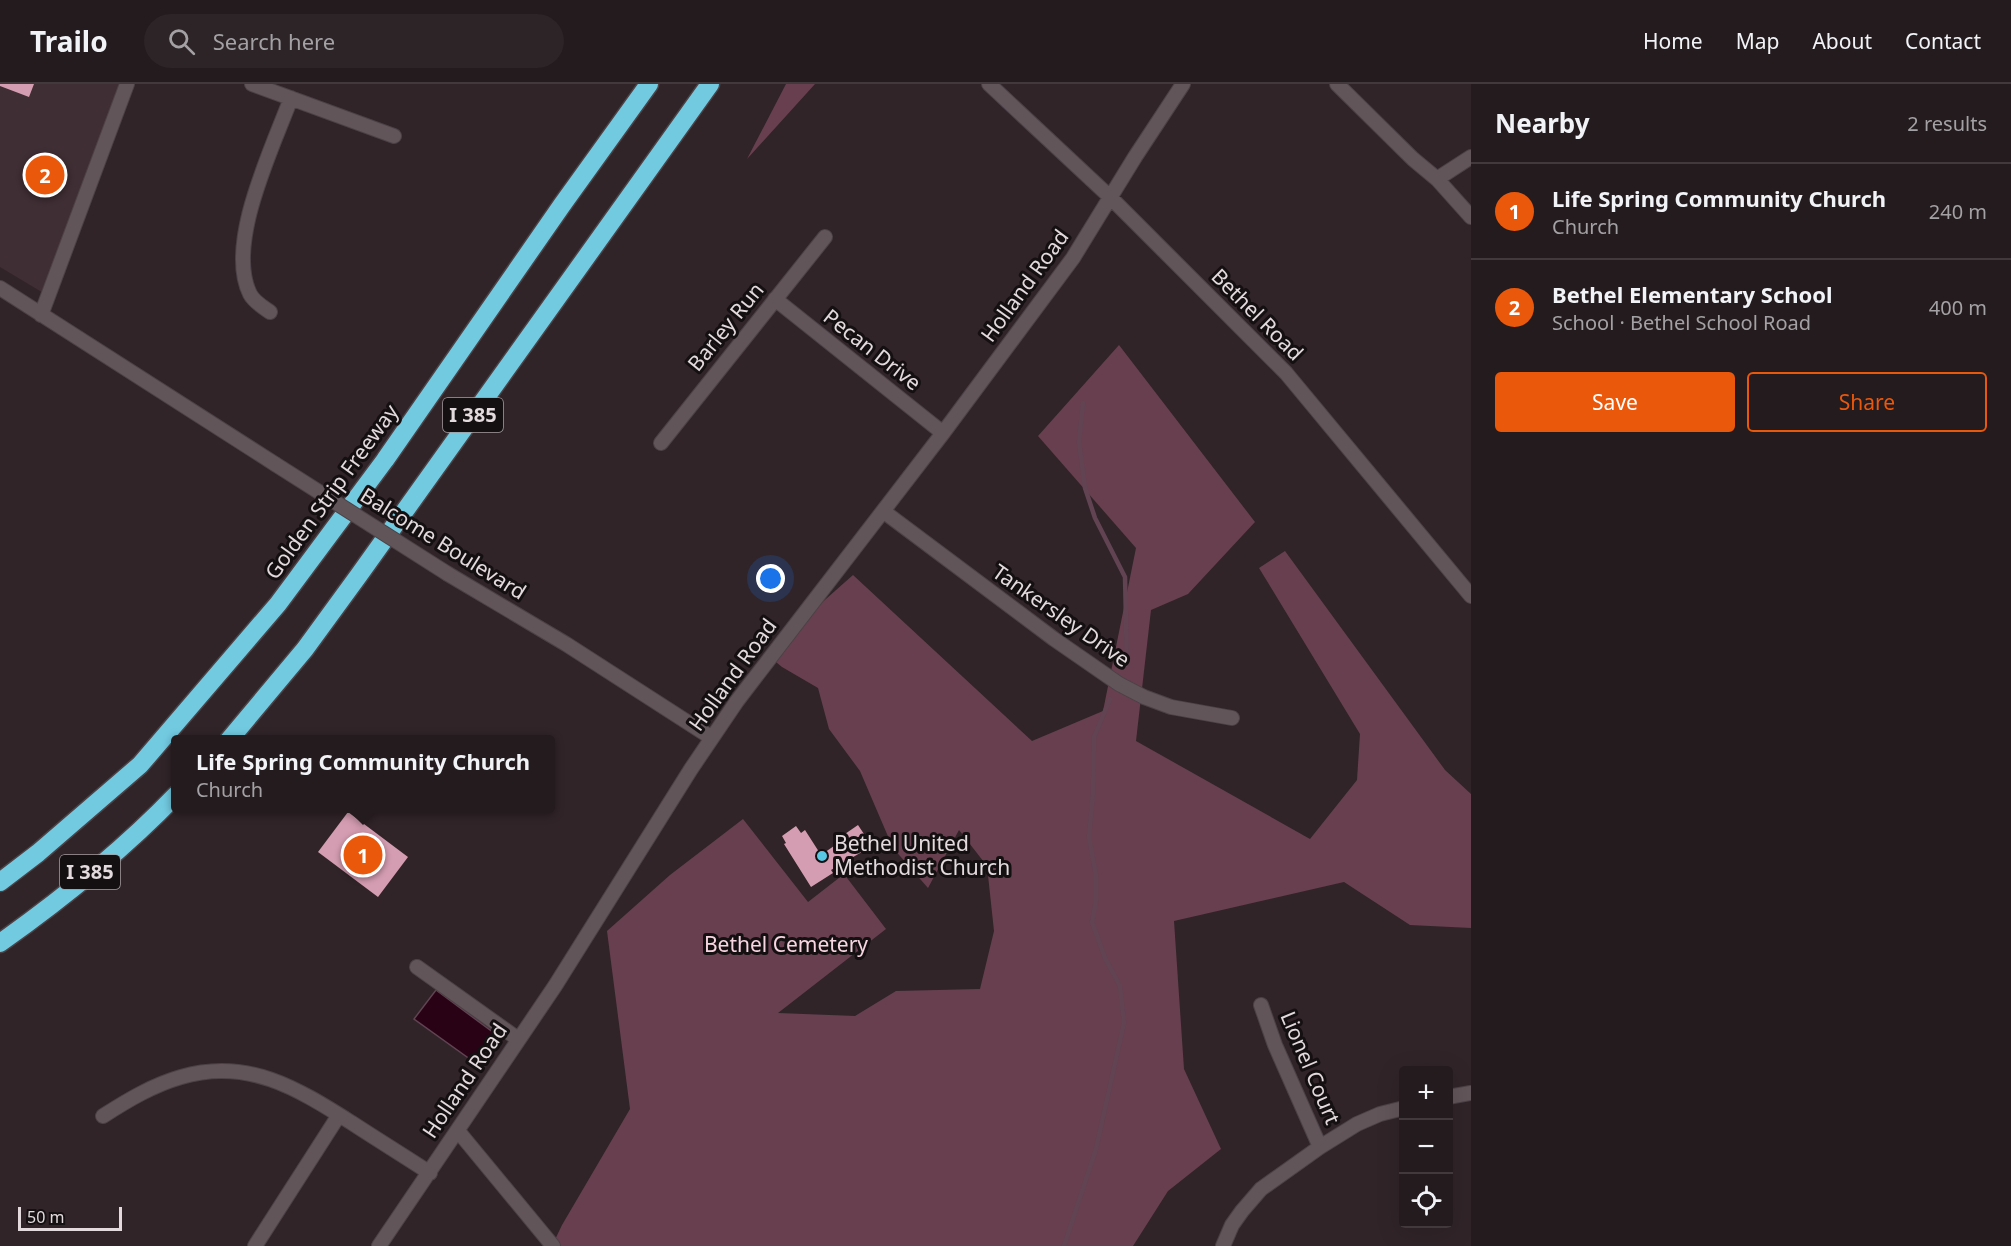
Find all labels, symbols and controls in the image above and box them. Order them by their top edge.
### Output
search box [144,14,564,68]
text: Trailo [30,22,108,60]
icon: search [165,25,198,58]
text: Search here [213,26,335,56]
text: Home [1643,27,1703,55]
text: Map [1736,27,1779,55]
text: About [1812,27,1872,55]
text: Contact [1905,27,1981,55]
text: Nearby [1495,105,1590,141]
text: 2 results [1907,110,1987,137]
pin: 2 [26,152,64,197]
text: Life Spring Community Church [1552,183,1886,213]
text: 1 [1509,198,1520,225]
text: 240 m [1929,198,1987,225]
text: Church [1552,213,1619,240]
street label: Holland Road [974,224,1075,347]
street label: Bethel Road [1206,262,1310,366]
street label: Barley Run [681,276,770,376]
text: Bethel Elementary School [1552,279,1833,309]
text: 2 [1509,294,1520,321]
text: 400 m [1929,294,1987,321]
street label: Pecan Drive [818,302,927,396]
text: School · Bethel School Road [1552,309,1811,336]
button: Save [1495,372,1735,432]
button: Share [1747,372,1987,432]
street label: Golden Strip Freeway [258,398,404,584]
road number: I 385 [443,398,503,432]
street label: Balcome Boulevard [355,481,532,605]
street label: Tankersley Drive [987,557,1136,673]
your location [756,564,785,593]
street label: Holland Road [682,613,783,736]
popup [171,735,555,813]
text: Life Spring Community Church [196,746,530,776]
text: Church [196,776,263,803]
place label: Bethel United Methodist Church [834,829,1010,881]
pin: 1 [344,832,382,878]
marker: Bethel United Methodist Church [815,849,829,863]
road number: I 385 [60,855,120,889]
park label: Bethel Cemetery [704,930,868,958]
street label: Lionel Court [1275,1007,1347,1129]
street label: Holland Road [415,1018,513,1143]
map controls [1399,1066,1453,1228]
button: + [1399,1066,1453,1120]
button: − [1399,1120,1453,1174]
button: locate [1399,1174,1453,1228]
scale bar [18,1204,122,1232]
text: 50 m [27,1206,64,1228]

